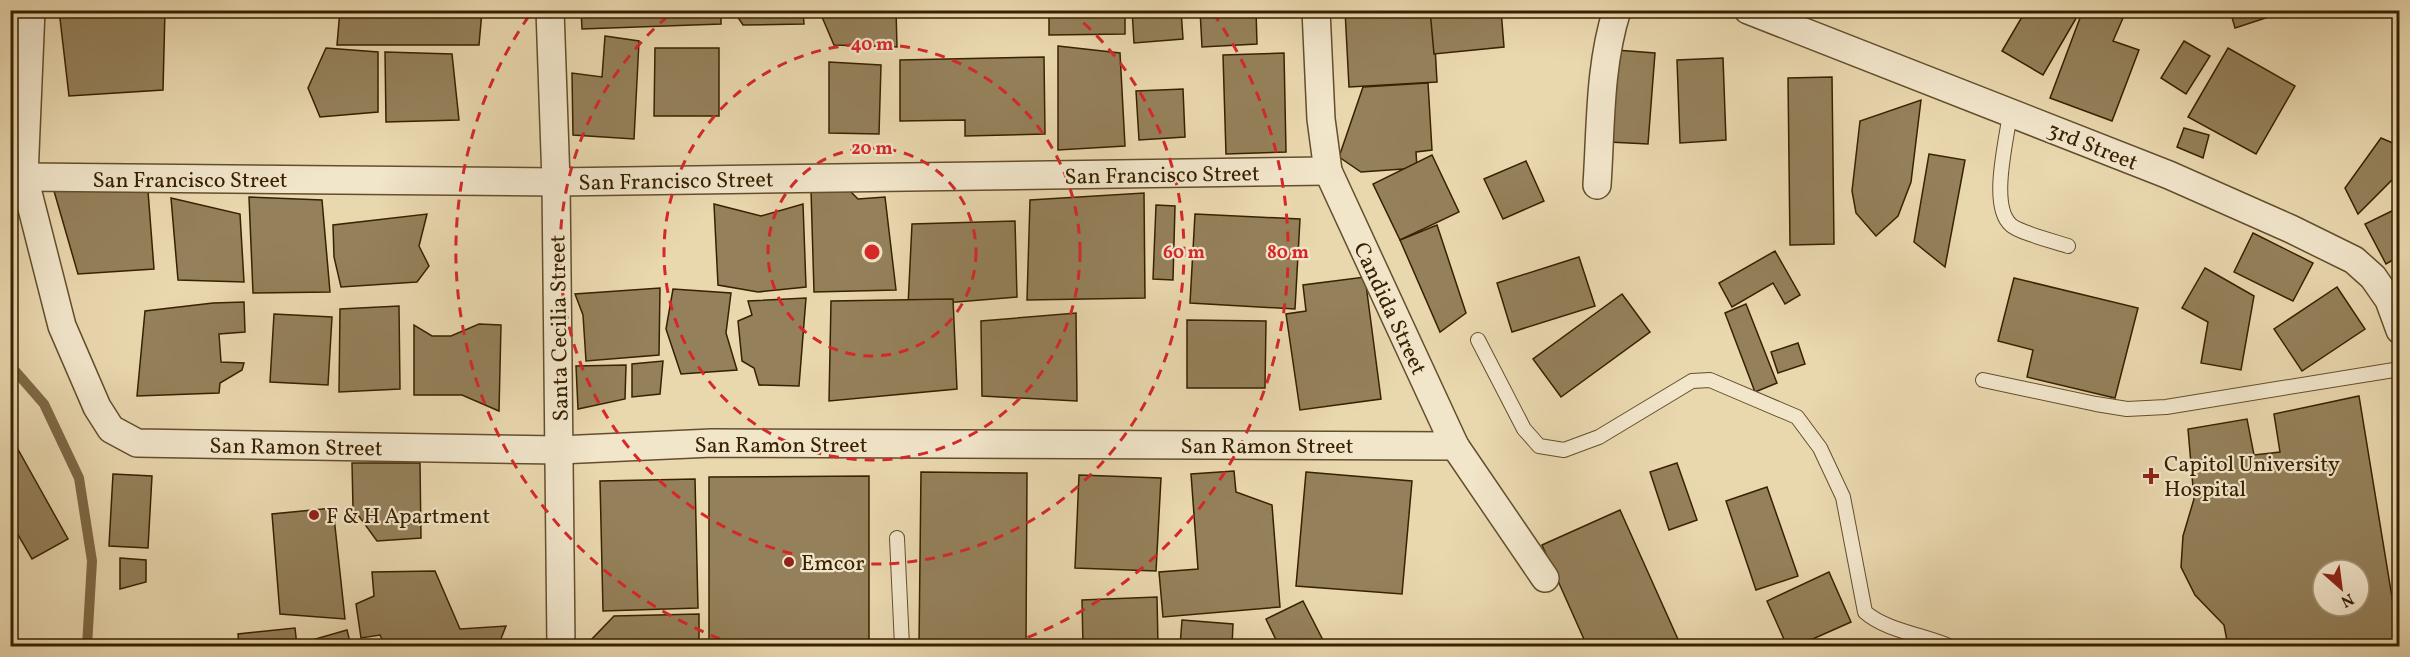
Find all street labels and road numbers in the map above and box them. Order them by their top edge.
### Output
street label: 3rd Street [2042,115,2142,180]
street label: San Francisco Street [1064,159,1260,194]
street label: San Francisco Street [578,165,774,200]
street label: San Francisco Street [92,166,288,197]
street label: Santa Cecilia Street [543,234,578,422]
street label: Candida Street [1344,238,1433,381]
street label: San Ramon Street [209,431,383,466]
street label: San Ramon Street [694,431,868,462]
street label: San Ramon Street [1180,432,1354,463]

